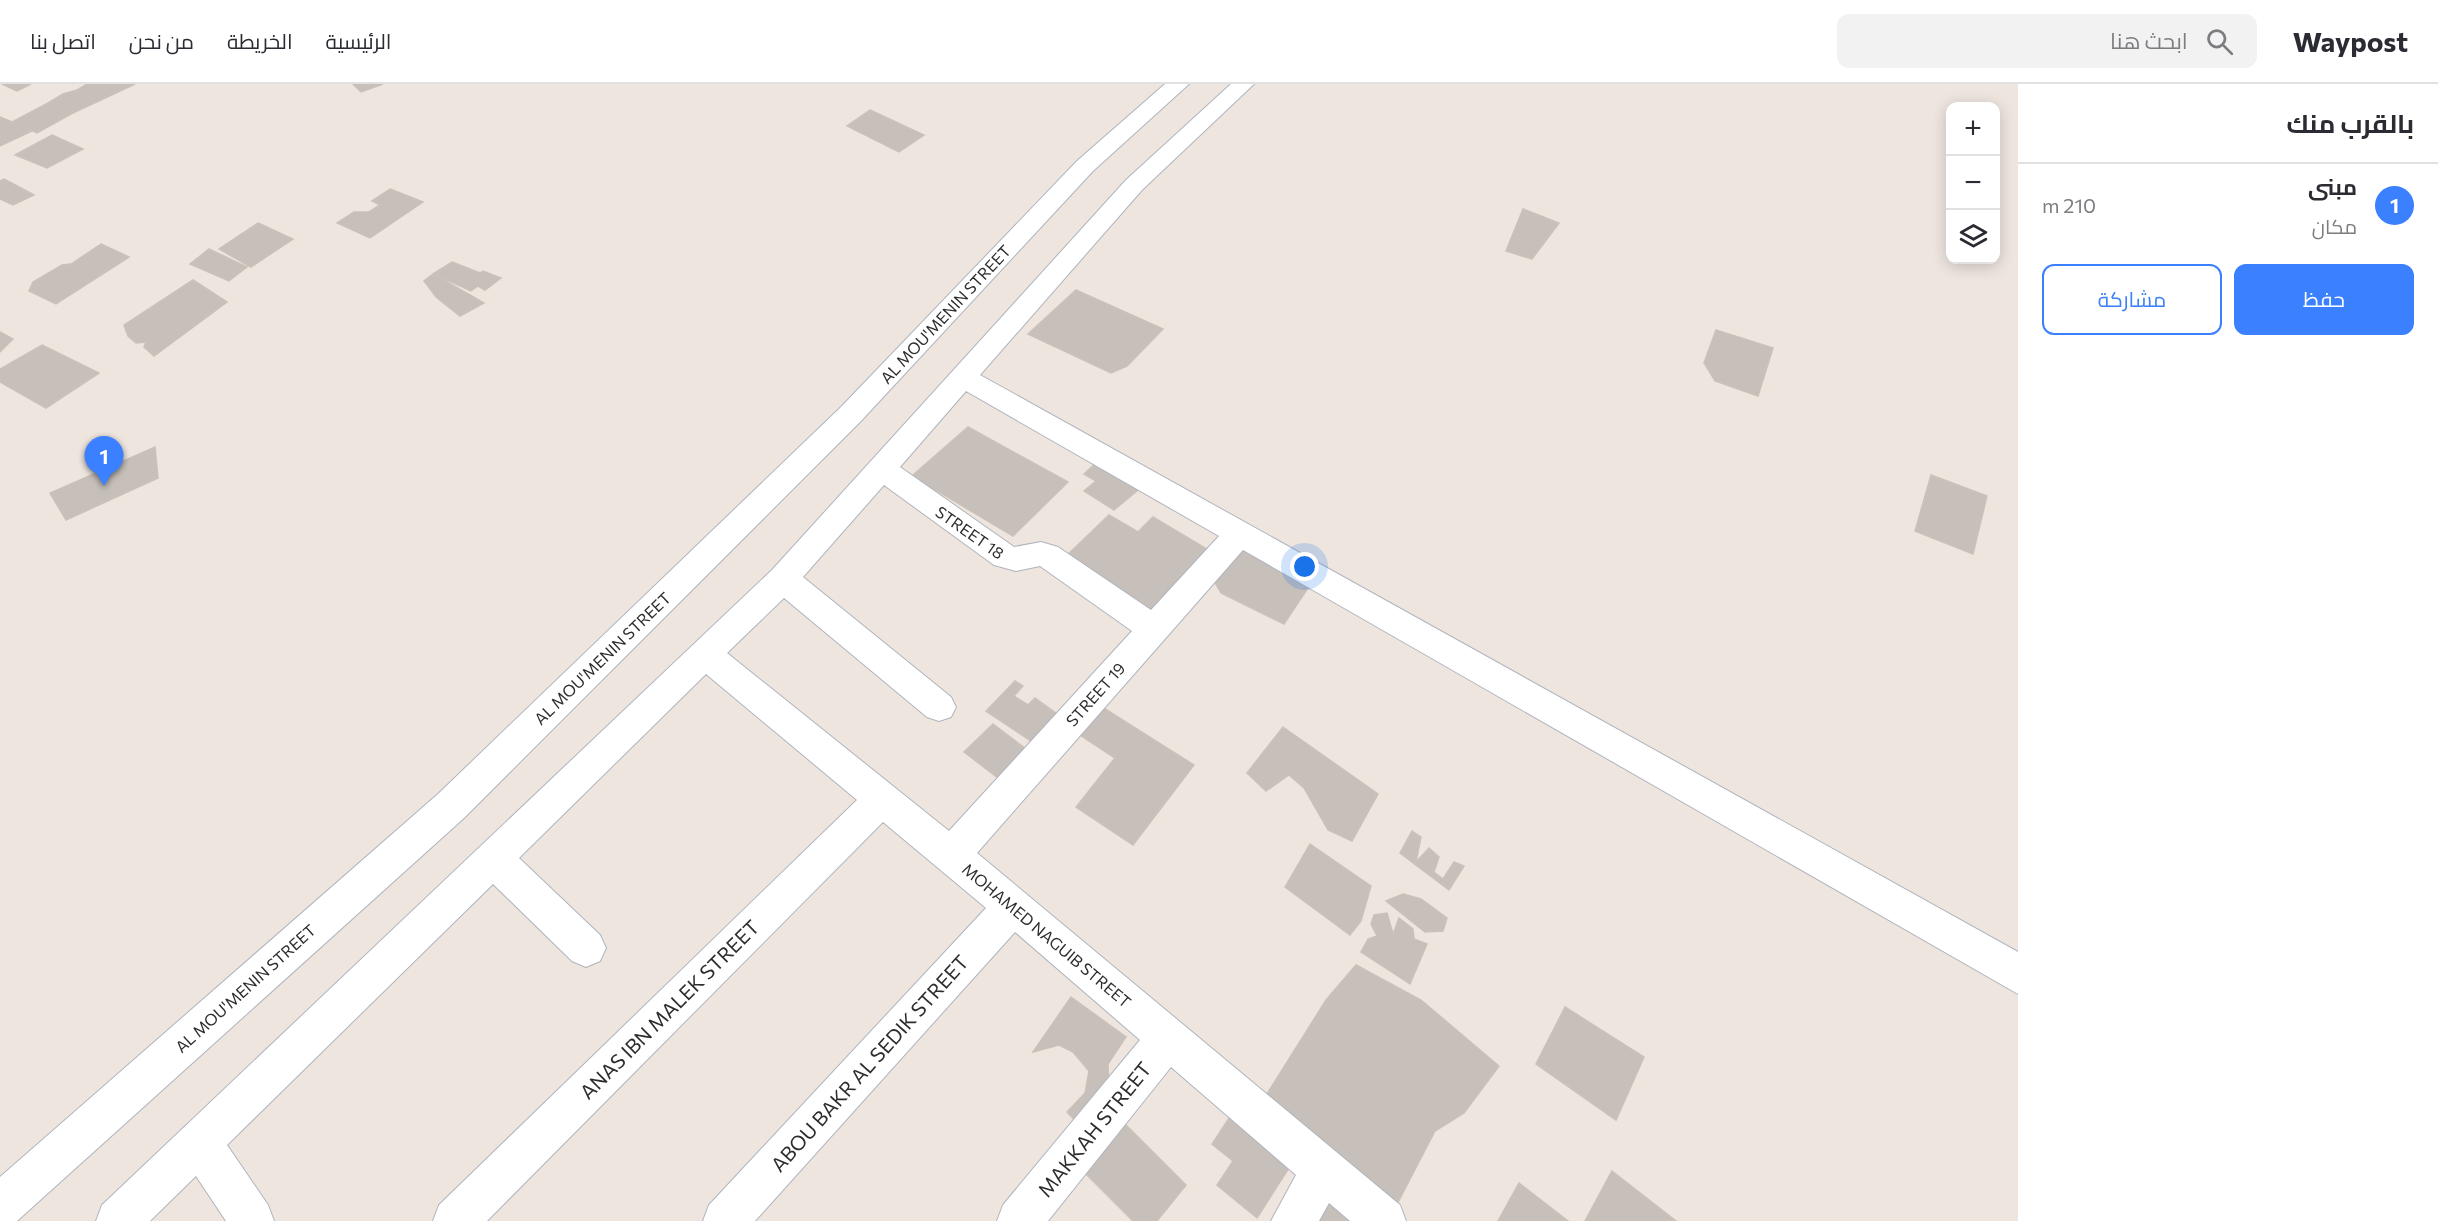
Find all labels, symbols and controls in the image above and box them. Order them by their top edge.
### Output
search box [1837,14,2257,68]
text: Waypost [2293,24,2408,58]
icon: search [2203,25,2236,58]
text: ابحث هنا [2110,27,2188,54]
text: اتصل بنا [30,28,96,53]
text: من نحن [129,28,194,53]
text: الخريطة [227,28,293,53]
text: الرئيسية [326,28,391,53]
map controls [1946,102,2000,264]
button: + [1946,102,2000,156]
text: بالقرب منك [2286,107,2414,138]
button: − [1946,156,2000,210]
text: مبنى [2308,173,2357,200]
text: 210 m [2042,193,2096,217]
text: 1 [2390,193,2399,217]
button: layers [1946,210,2000,264]
text: مكان [2312,214,2357,238]
street label: AL MOU'MENIN STREET [876,241,1014,387]
button: مشاركة [2042,264,2222,335]
button: حفظ [2234,264,2414,335]
pin: 1 [84,436,124,486]
street label: STREET 18 [932,502,1008,562]
your location [1290,552,1319,581]
street label: AL MOU'MENIN STREET [530,588,674,728]
street label: STREET 19 [1061,658,1129,730]
street label: MOHAMED NAGUIB STREET [959,859,1135,1011]
street label: ANAS IBN MALEK STREET [574,914,764,1104]
street label: AL MOU'MENIN STREET [171,920,319,1056]
street label: ABOU BAKR AL SEDIK STREET [765,950,973,1176]
street label: MAKKAH STREET [1032,1057,1156,1201]

